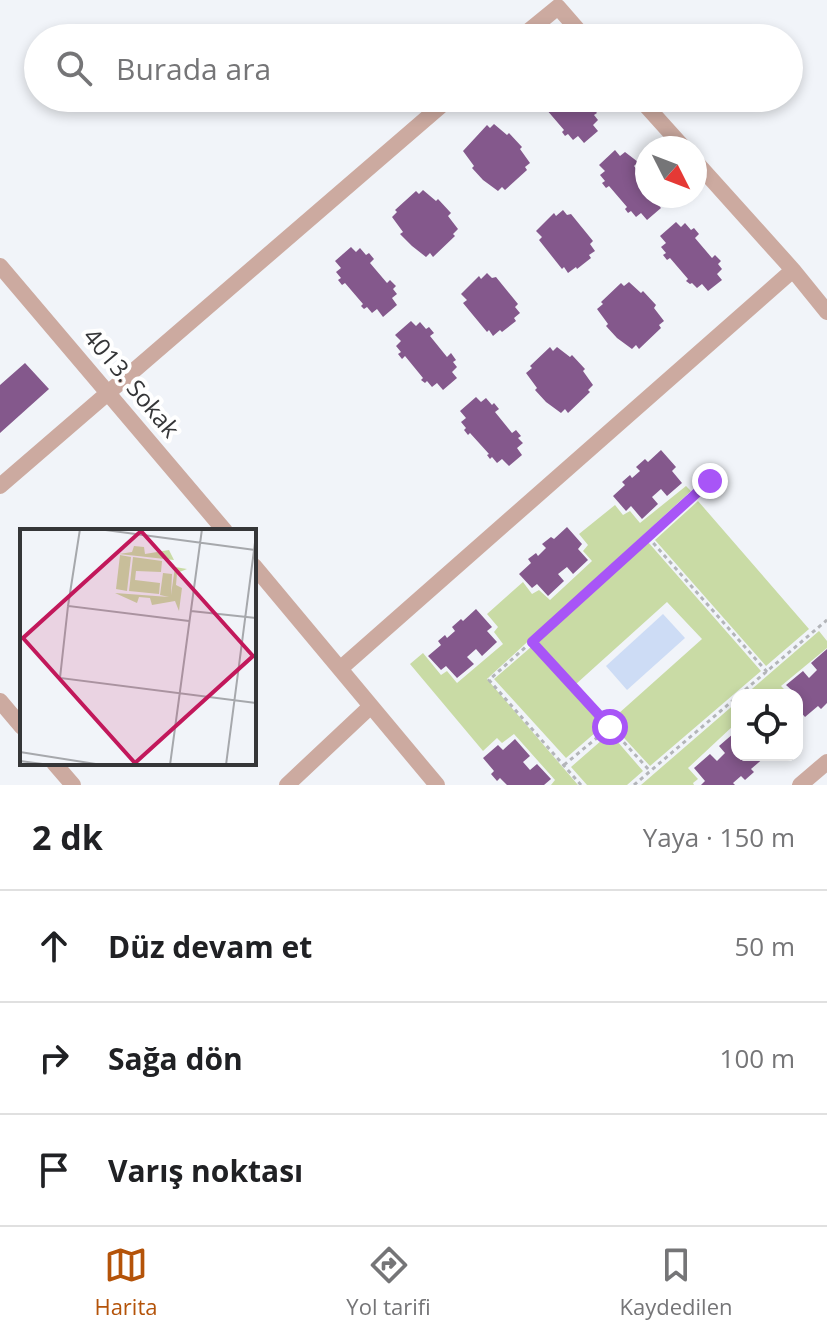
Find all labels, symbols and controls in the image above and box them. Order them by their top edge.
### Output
search box [24,24,803,112]
icon: search [52,46,96,90]
text: Burada ara [116,48,271,89]
north arrow [635,136,707,208]
street label: 4013. Sokak [77,320,188,444]
route end [692,463,728,499]
inset map [20,529,256,765]
map controls [731,689,803,761]
button: locate [731,689,803,761]
route start [592,709,628,745]
text: 2 dk [32,814,103,860]
text: Yaya · 150 m [643,819,795,855]
icon: ahead [32,924,76,968]
text: Düz devam et [108,926,312,967]
text: 50 m [734,928,795,964]
icon: right [32,1036,76,1080]
text: Sağa dön [108,1038,243,1079]
text: 100 m [720,1040,795,1076]
icon: arrive [32,1148,76,1192]
text: Varış noktası [108,1150,303,1191]
tab: Harita [94,1243,157,1321]
tab: Yol tarifi [346,1243,431,1321]
tab: Kaydedilen [620,1243,733,1321]

